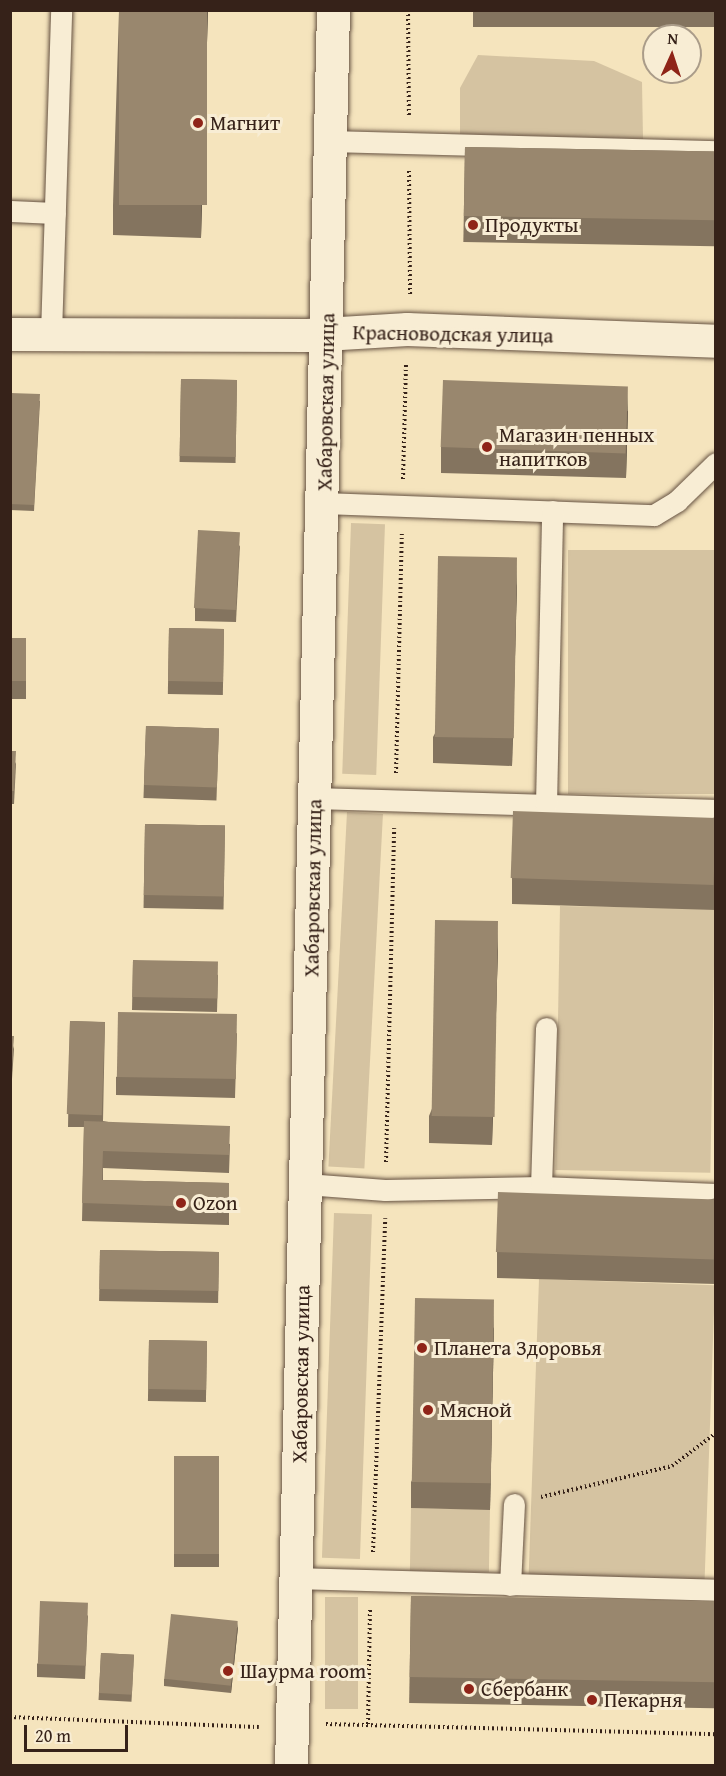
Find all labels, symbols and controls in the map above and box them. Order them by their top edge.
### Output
north arrow [642,24,702,84]
text: N [667,26,679,50]
place label: Магнит [210,110,280,136]
marker: Магнит [191,116,205,130]
place label: Продукты [485,212,579,238]
marker: Продукты [466,218,480,232]
street label: Хабаровская улица [312,313,340,491]
street label: Красноводская улица [352,320,554,348]
place label: Магазин пенных напитков [499,422,654,472]
marker: Магазин пенных напитков [480,440,494,454]
street label: Хабаровская улица [299,799,327,977]
place label: Ozon [193,1190,237,1216]
marker: Ozon [174,1196,188,1210]
street label: Хабаровская улица [287,1285,315,1463]
place label: Планета Здоровья [434,1335,602,1361]
marker: Планета Здоровья [415,1341,429,1355]
place label: Мясной [440,1397,512,1423]
marker: Мясной [421,1403,435,1417]
place label: Шаурма room [240,1658,366,1684]
marker: Шаурма room [221,1664,235,1678]
place label: Сбербанк [481,1676,568,1702]
marker: Сбербанк [462,1682,476,1696]
place label: Пекарня [604,1687,683,1713]
marker: Пекарня [585,1693,599,1707]
scale bar [27,1713,130,1751]
text: 20 m [35,1722,71,1749]

